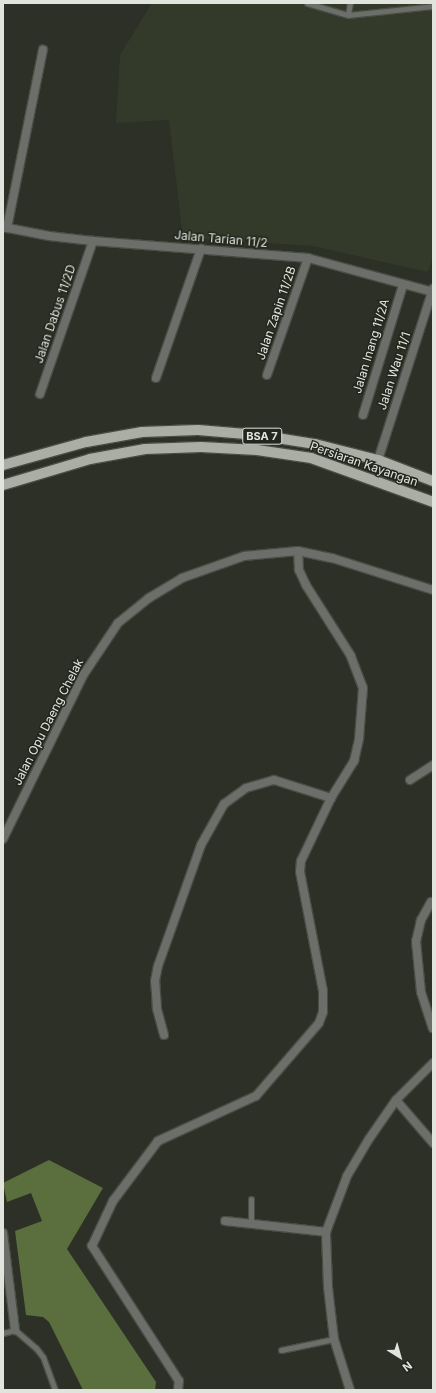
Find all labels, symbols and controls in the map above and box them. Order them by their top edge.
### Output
street label: Jalan Tarian 11/2 [174,228,268,250]
street label: Jalan Dabus 11/2D [31,263,79,365]
street label: Jalan Zapin 11/2B [253,264,299,362]
street label: Jalan Inang 11/2A [350,297,392,395]
street label: Jalan Wau 11/1 [375,330,413,412]
road number: BSA 7 [242,427,282,445]
street label: Persiaran Kayangan [308,439,420,489]
street label: Jalan Opu Daeng Chelak [10,656,86,788]
north arrow [380,1337,420,1377]
text: N [400,1358,415,1375]

